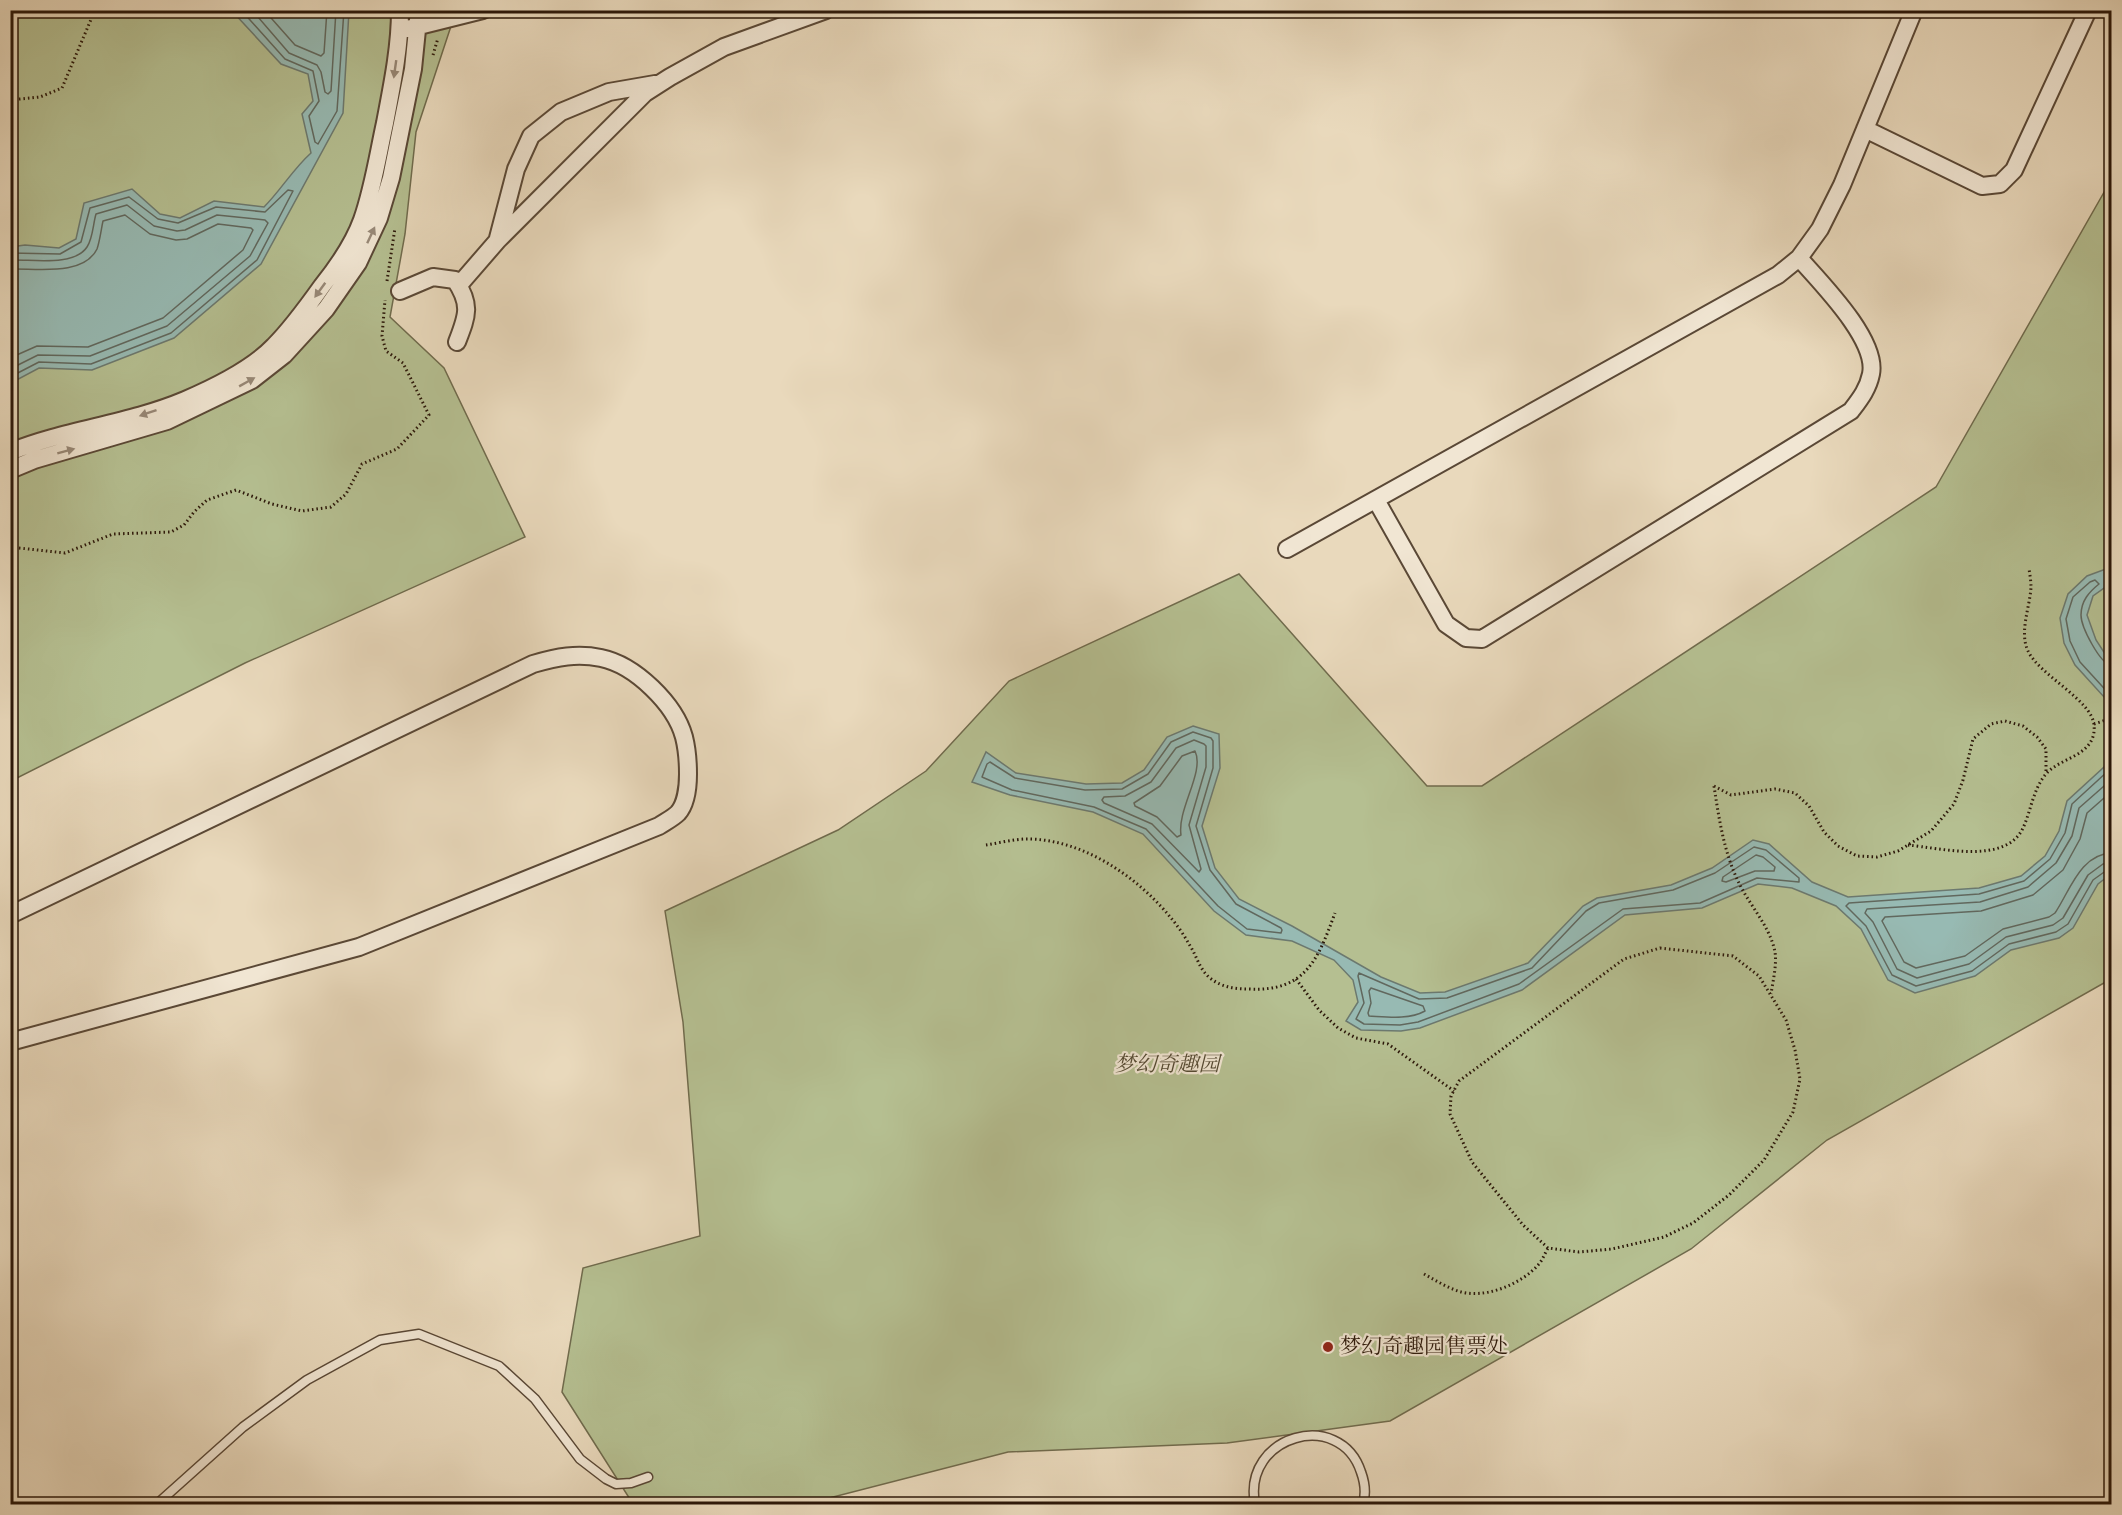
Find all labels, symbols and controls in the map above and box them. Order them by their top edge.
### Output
one-way arrow [390,59,399,78]
one-way arrow [366,225,376,243]
one-way arrow [314,281,326,297]
one-way arrow [239,377,256,387]
one-way arrow [139,408,157,418]
one-way arrow [57,446,75,455]
park label: 梦幻奇趣园 [1115,1052,1222,1078]
place label: 梦幻奇趣园售票处 [1340,1334,1508,1360]
marker: 梦幻奇趣园售票处 [1321,1340,1335,1354]

